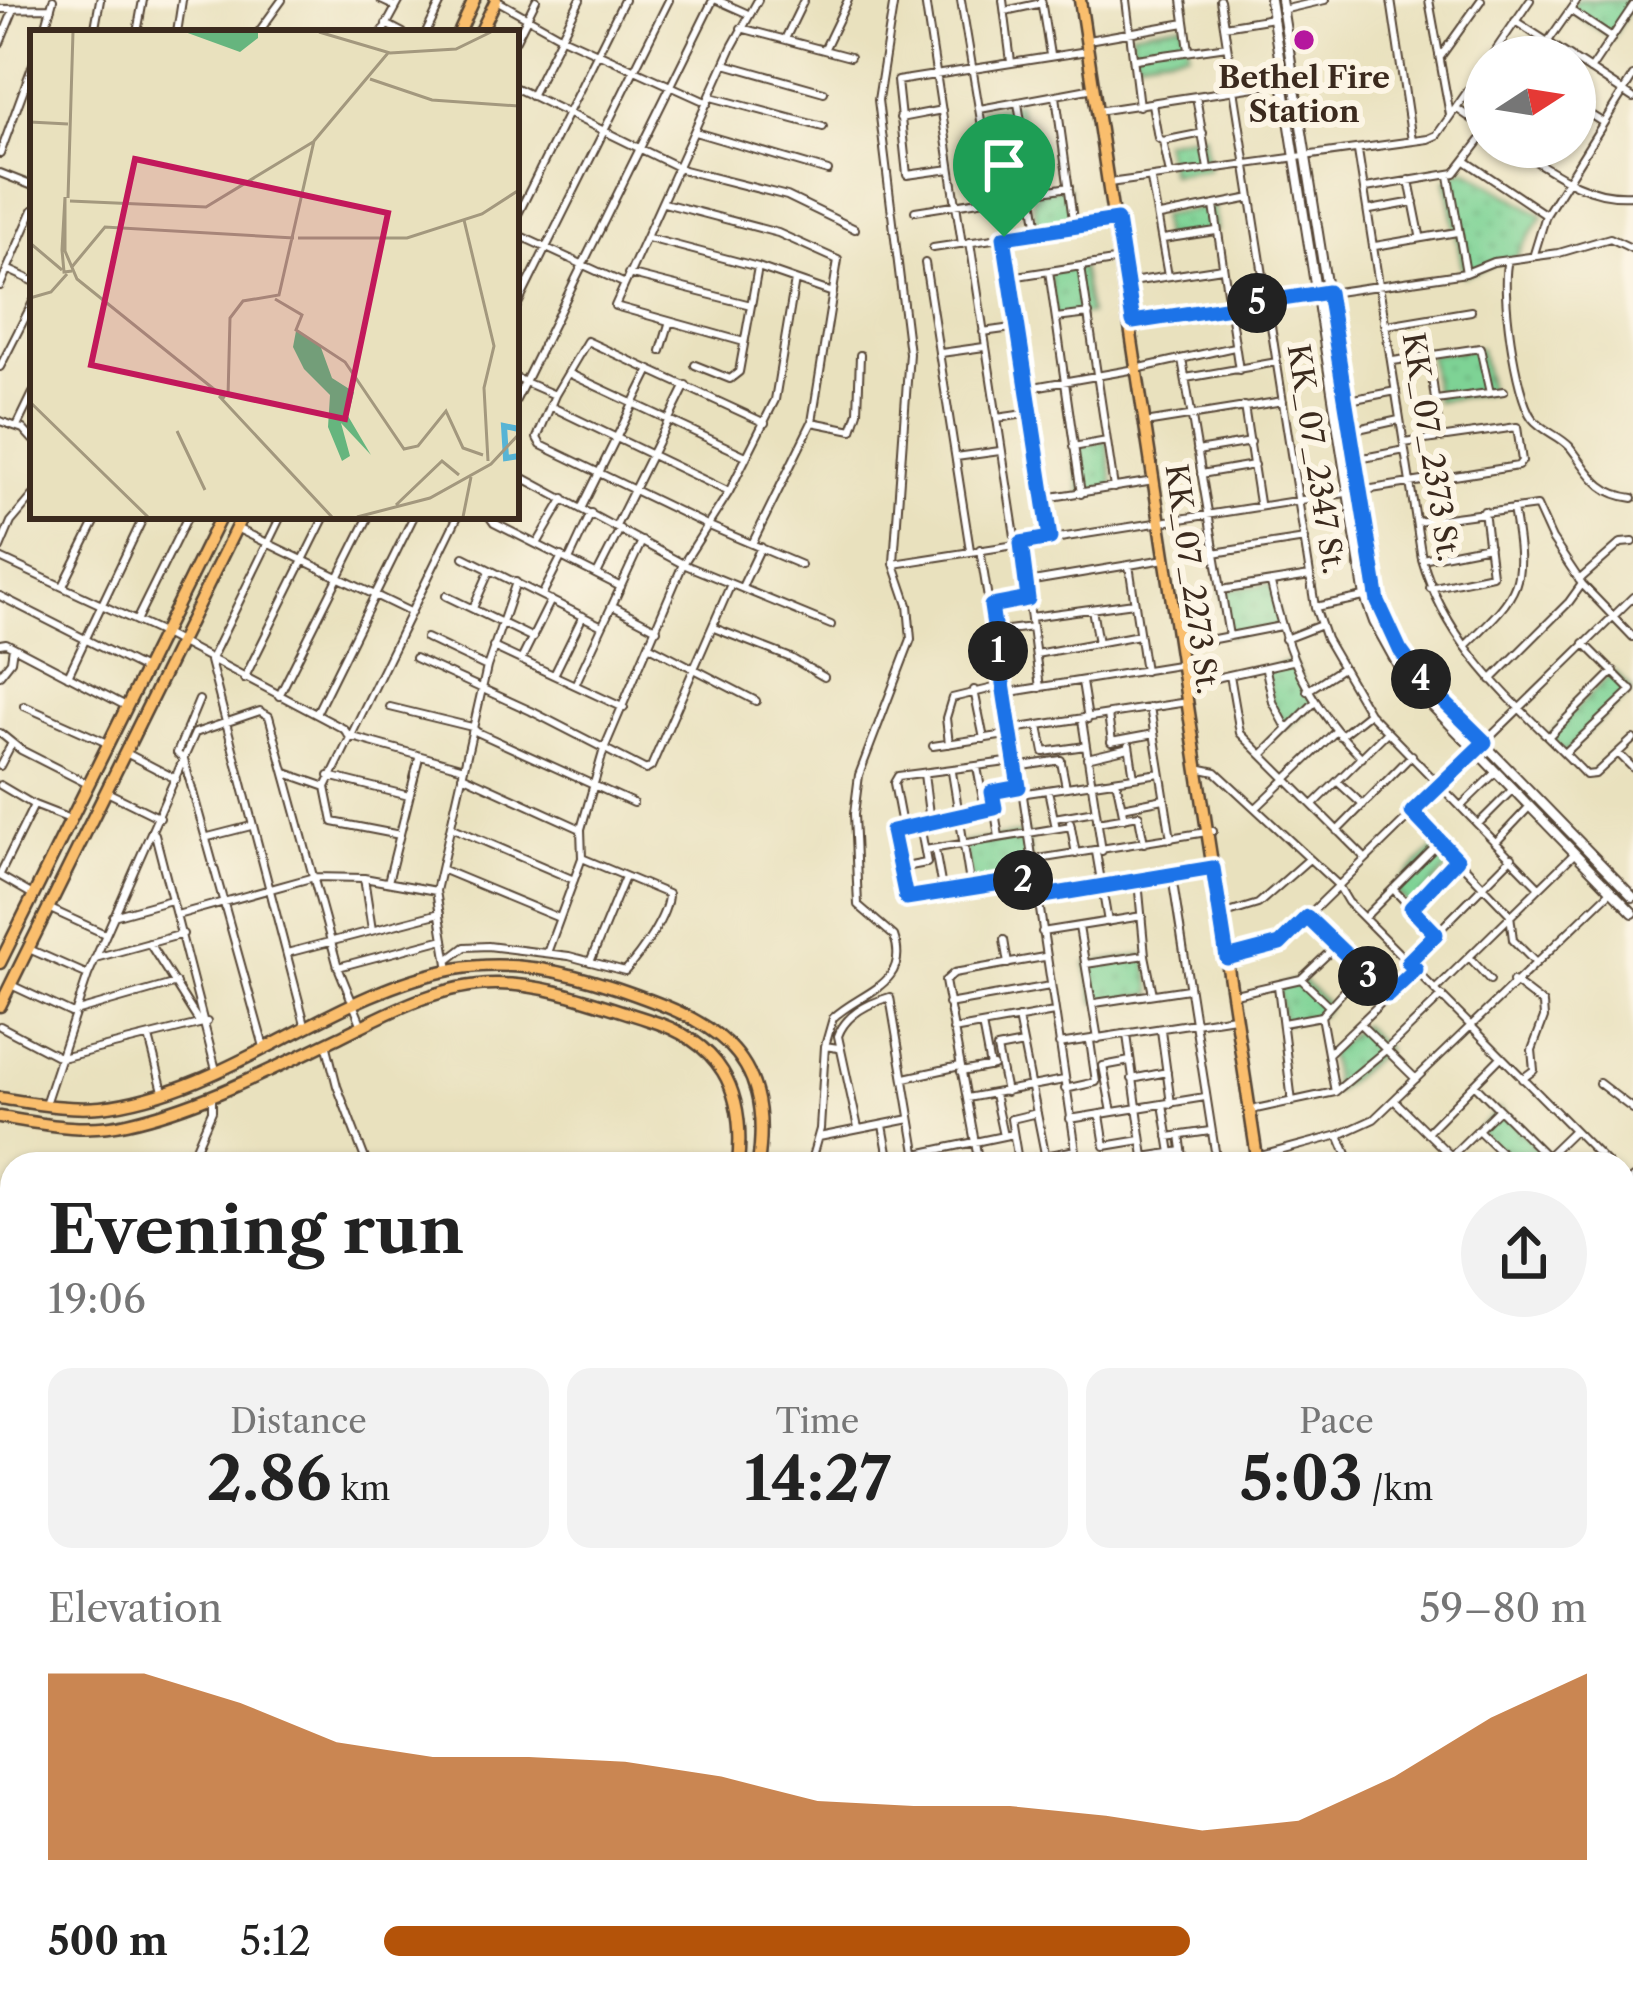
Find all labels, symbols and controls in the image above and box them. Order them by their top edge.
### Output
marker: Bethel Fire Station [1291,27,1317,53]
inset map [30,30,519,519]
north arrow [1464,36,1596,168]
map controls [1464,36,1596,168]
place label: Bethel Fire Station [1218,59,1390,130]
pin [953,114,1055,237]
icon: arrive [971,132,1037,198]
pin: 5 [1227,273,1287,333]
text: 5 [1248,282,1266,323]
street label: KK_07_2373 St. [1395,330,1467,564]
street label: KK_07_2347 St. [1280,342,1352,576]
street label: KK_07_2273 St. [1158,462,1226,696]
pin: 1 [968,621,1028,681]
text: 1 [991,630,1005,671]
pin: 4 [1391,649,1451,709]
text: 4 [1411,658,1431,699]
pin: 2 [993,850,1053,910]
text: 2 [1013,859,1033,900]
pin: 3 [1338,946,1398,1006]
text: 3 [1359,955,1377,996]
text: Evening run [48,1189,464,1270]
button: share [1461,1191,1587,1317]
text: 19:06 [48,1275,146,1323]
text: Distance [230,1401,367,1442]
text: Time [776,1401,859,1442]
text: Pace [1299,1401,1374,1442]
text: 2.86 [207,1442,332,1516]
text: 14:27 [744,1442,891,1516]
text: 5:03 [1240,1442,1363,1516]
text: km [332,1468,390,1509]
text: /km [1363,1468,1433,1509]
text: Elevation [48,1584,222,1632]
text: 59–80 m [1419,1584,1587,1632]
text: 500 m [48,1917,168,1965]
text: 5:12 [240,1917,311,1965]

